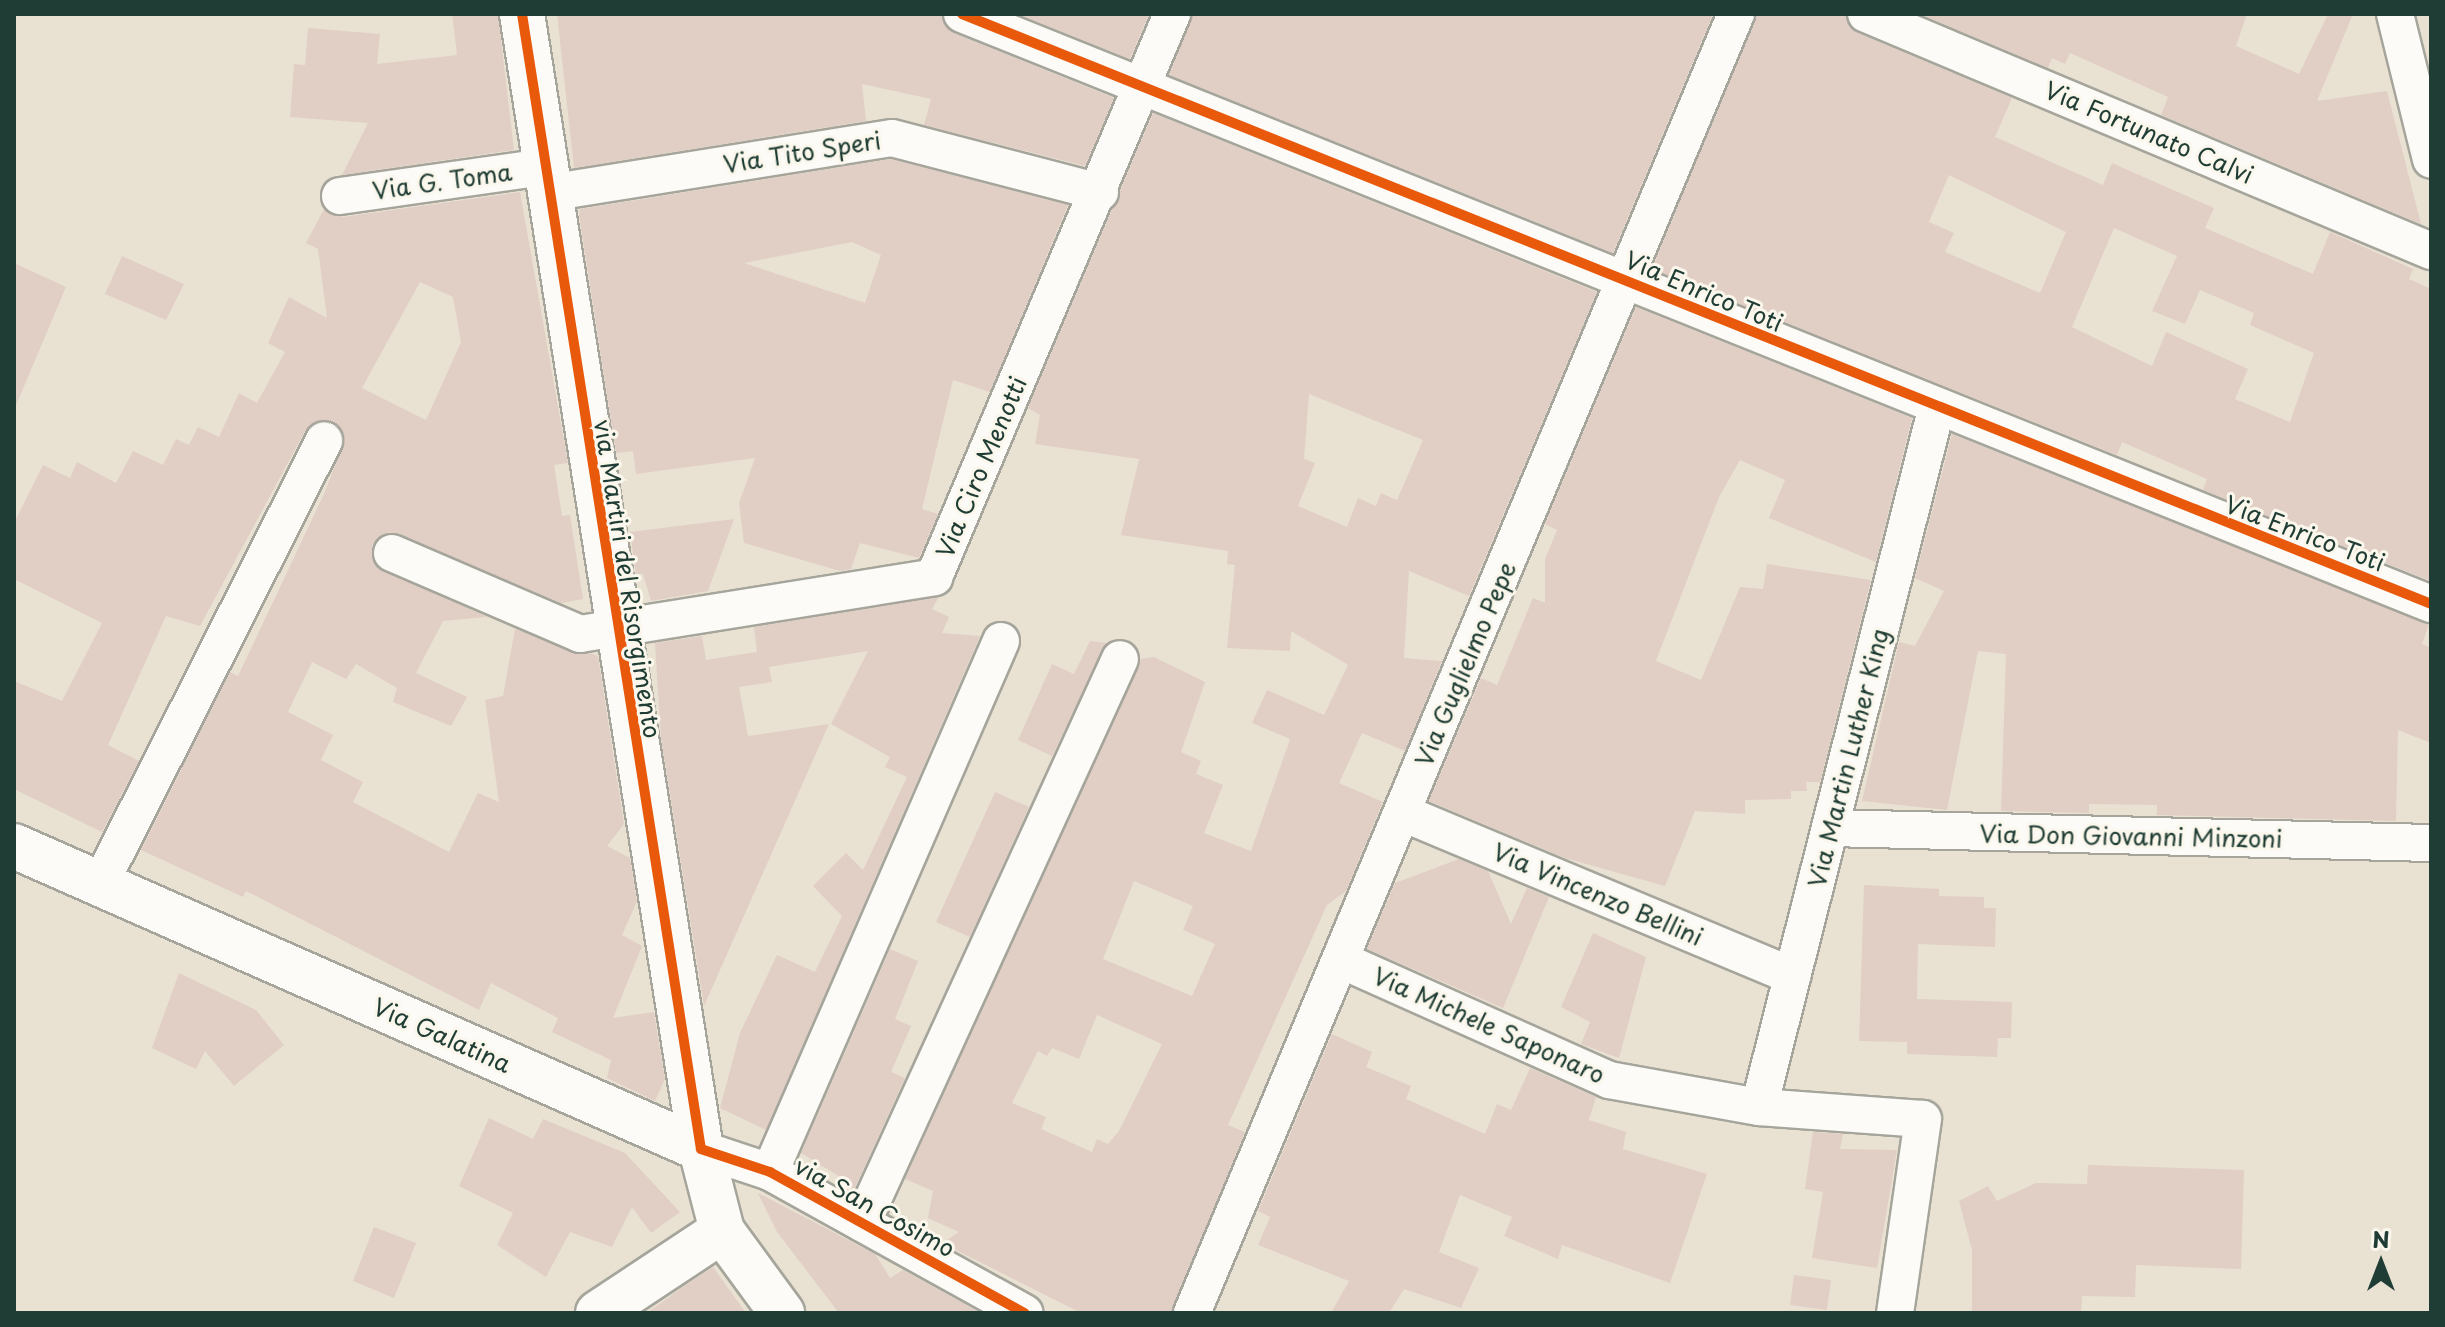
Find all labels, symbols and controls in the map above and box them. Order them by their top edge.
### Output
street label: Via Fortunato Calvi [2039,75,2259,189]
street label: Via Tito Speri [721,125,883,179]
street label: Via G. Toma [370,157,514,205]
street label: Via Enrico Toti [1621,245,1787,337]
street label: Via Ciro Menotti [930,372,1032,562]
street label: via Martiri del Risorgimento [588,417,668,741]
street label: Via Enrico Toti [2221,489,2389,577]
street label: Via Guglielmo Pepe [1408,556,1522,772]
street label: Via Martin Luther King [1802,626,1894,890]
street label: Via Don Giovanni Minzoni [1979,819,2283,853]
street label: Via Vincenzo Bellini [1489,837,1707,951]
street label: Via Michele Saponaro [1368,961,1610,1089]
street label: Via Galatina [369,992,515,1078]
street label: via San Cosimo [791,1151,959,1263]
text: N [2372,1222,2390,1255]
north arrow [2341,1223,2421,1303]

